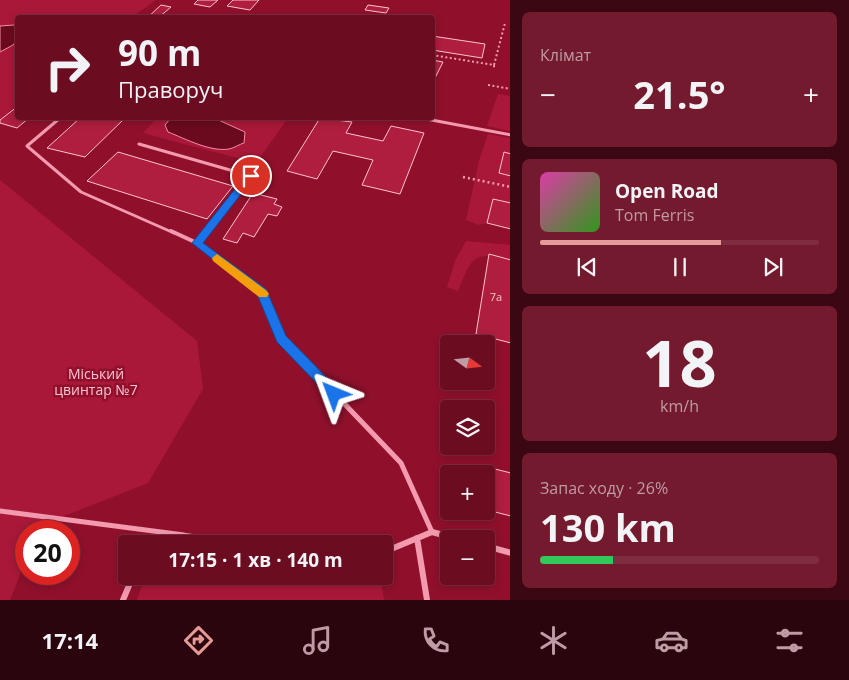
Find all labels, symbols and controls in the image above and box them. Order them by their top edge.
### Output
text: 90 m [118,29,201,76]
icon: right [35,35,100,100]
text: Клімат [540,44,591,66]
text: 21.5° [633,68,726,120]
text: Праворуч [118,74,223,104]
text: − [540,75,556,113]
text: + [803,75,819,113]
pin [230,155,272,197]
icon: arrive [237,162,265,190]
text: Open Road [615,178,719,204]
text: Tom Ferris [615,204,694,226]
icon: previous [573,253,601,281]
icon: pause [666,253,694,281]
icon: next [759,253,787,281]
house number: 7а [490,289,502,304]
text: 18 [642,318,717,406]
north arrow [440,335,495,390]
map controls [440,335,495,585]
park label: Міський цвинтар №7 [54,364,138,399]
position arrow [307,367,359,419]
text: km/h [660,395,699,417]
button: layers [440,400,495,455]
button: + [440,465,495,520]
text: Запас ходу · 26% [540,477,668,499]
text: 130 km [540,501,676,553]
speed limit sign: 20 [15,520,80,585]
button: − [440,530,495,585]
text: 17:15 · 1 хв · 140 m [168,547,343,573]
icon: directions [181,623,216,658]
icon: music [300,623,335,658]
icon: phone [418,623,453,658]
icon: climate [536,623,571,658]
icon: car [654,623,689,658]
icon: filters [772,623,807,658]
text: 17:14 [42,625,98,655]

